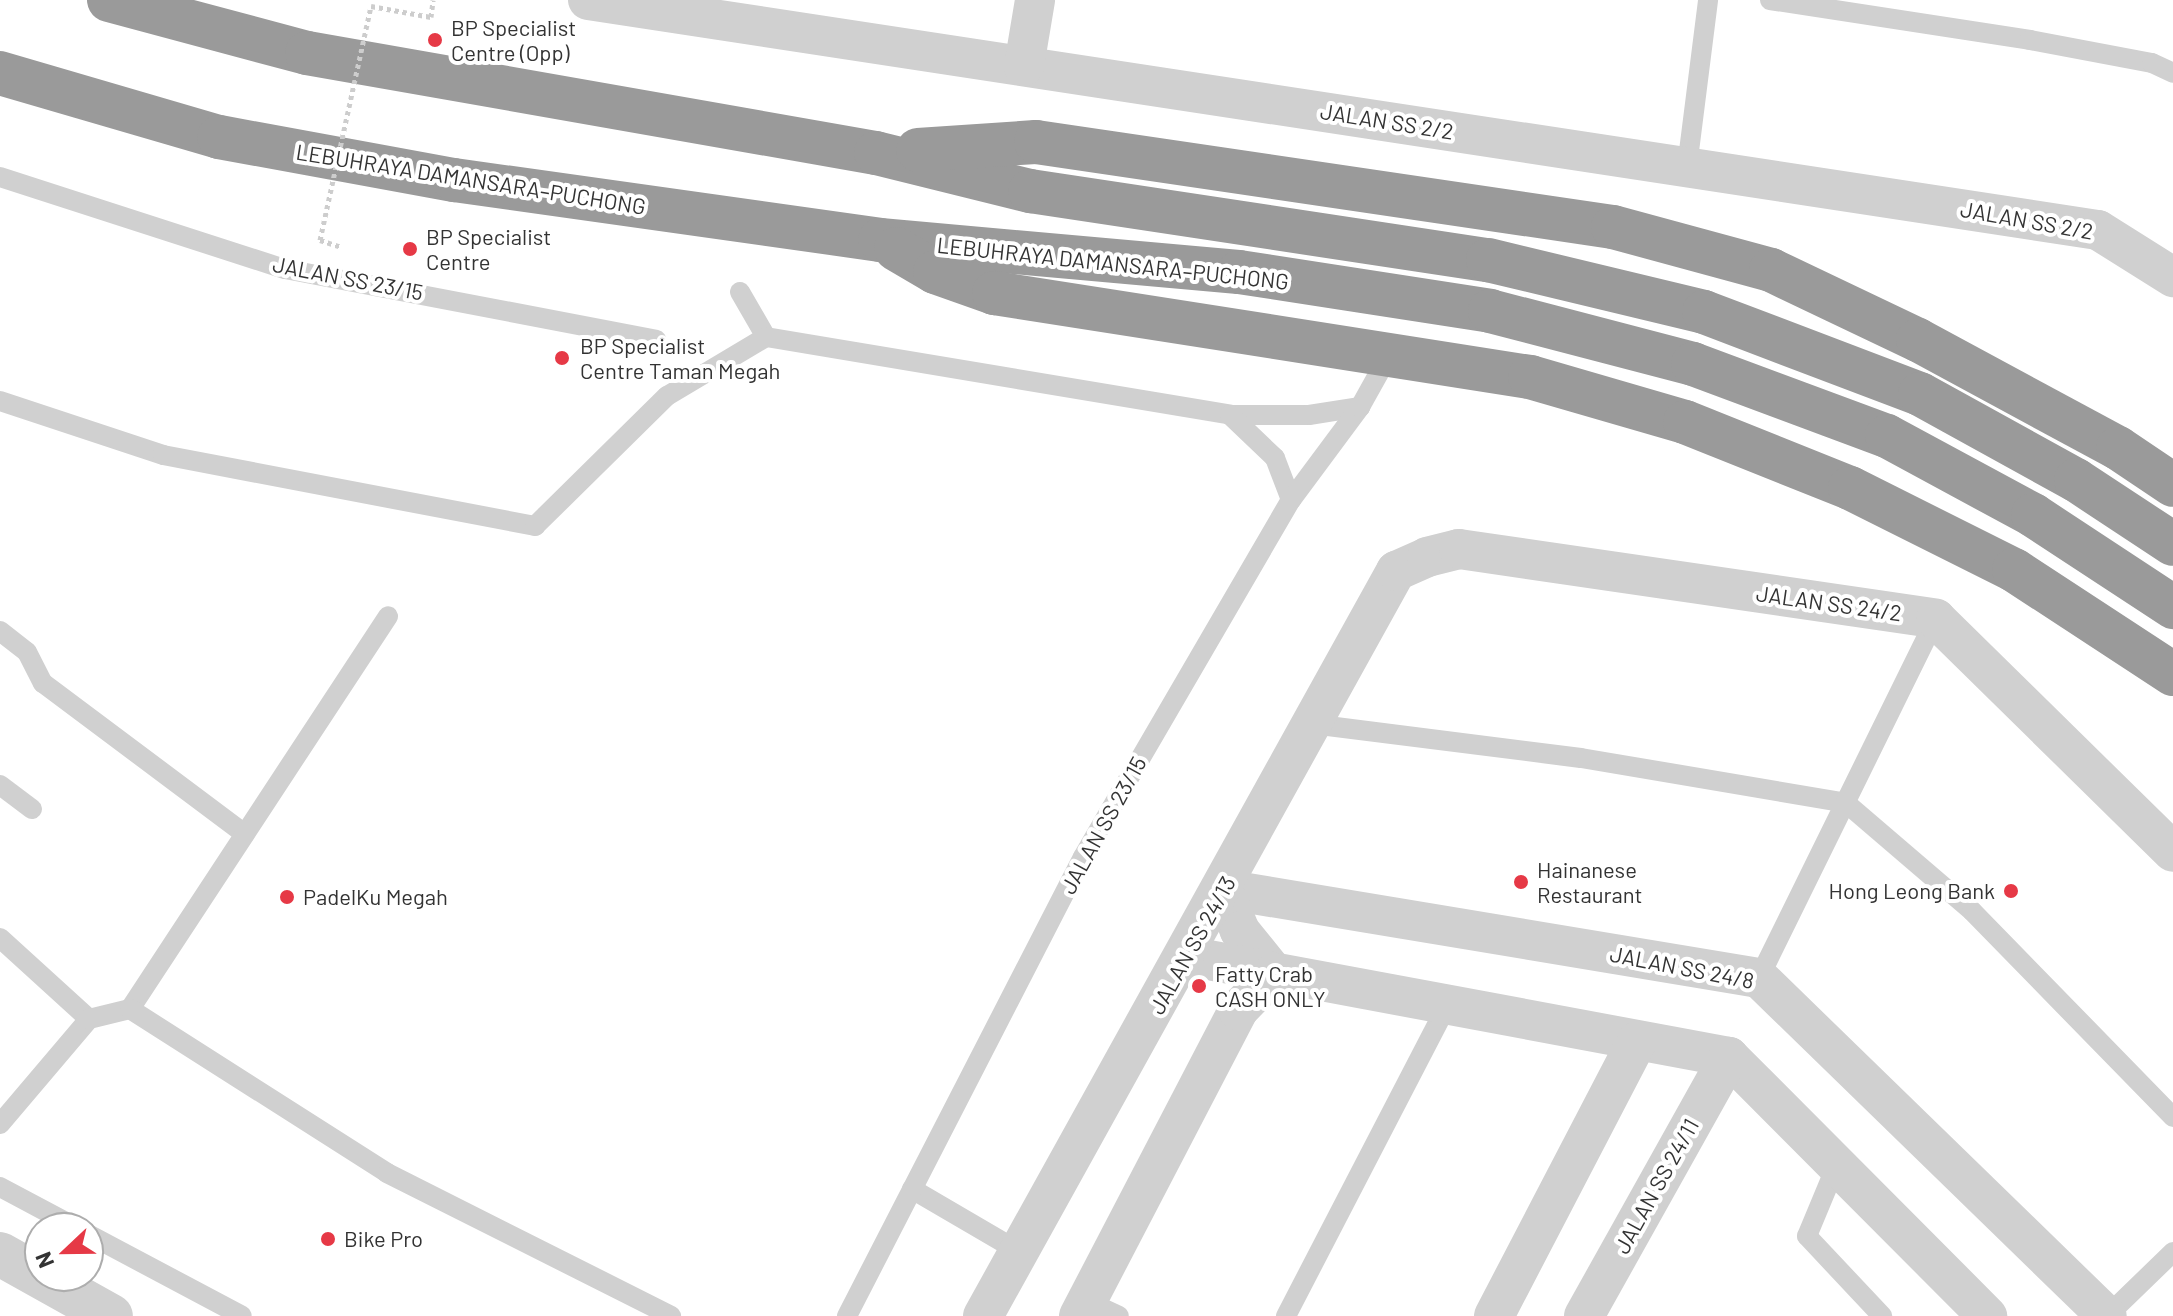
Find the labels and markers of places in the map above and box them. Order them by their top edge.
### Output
place label: BP Specialist Centre (Opp) [451,14,576,66]
marker: BP Specialist Centre (Opp) [426,31,444,49]
place label: BP Specialist Centre [426,223,551,274]
marker: BP Specialist Centre [401,240,419,258]
place label: BP Specialist Centre Taman Megah [580,332,780,384]
marker: BP Specialist Centre Taman Megah [551,347,573,369]
place label: Hainanese Restaurant [1537,856,1643,908]
marker: Hainanese Restaurant [1512,873,1530,891]
place label: Hong Leong Bank [1829,878,1995,904]
marker: Hong Leong Bank [2002,882,2020,900]
place label: PadelKu Megah [303,884,448,910]
marker: PadelKu Megah [278,888,296,906]
place label: Fatty Crab CASH ONLY [1215,960,1326,1012]
marker: Fatty Crab CASH ONLY [1190,977,1208,995]
place label: Bike Pro [344,1226,423,1252]
marker: Bike Pro [319,1230,337,1248]

